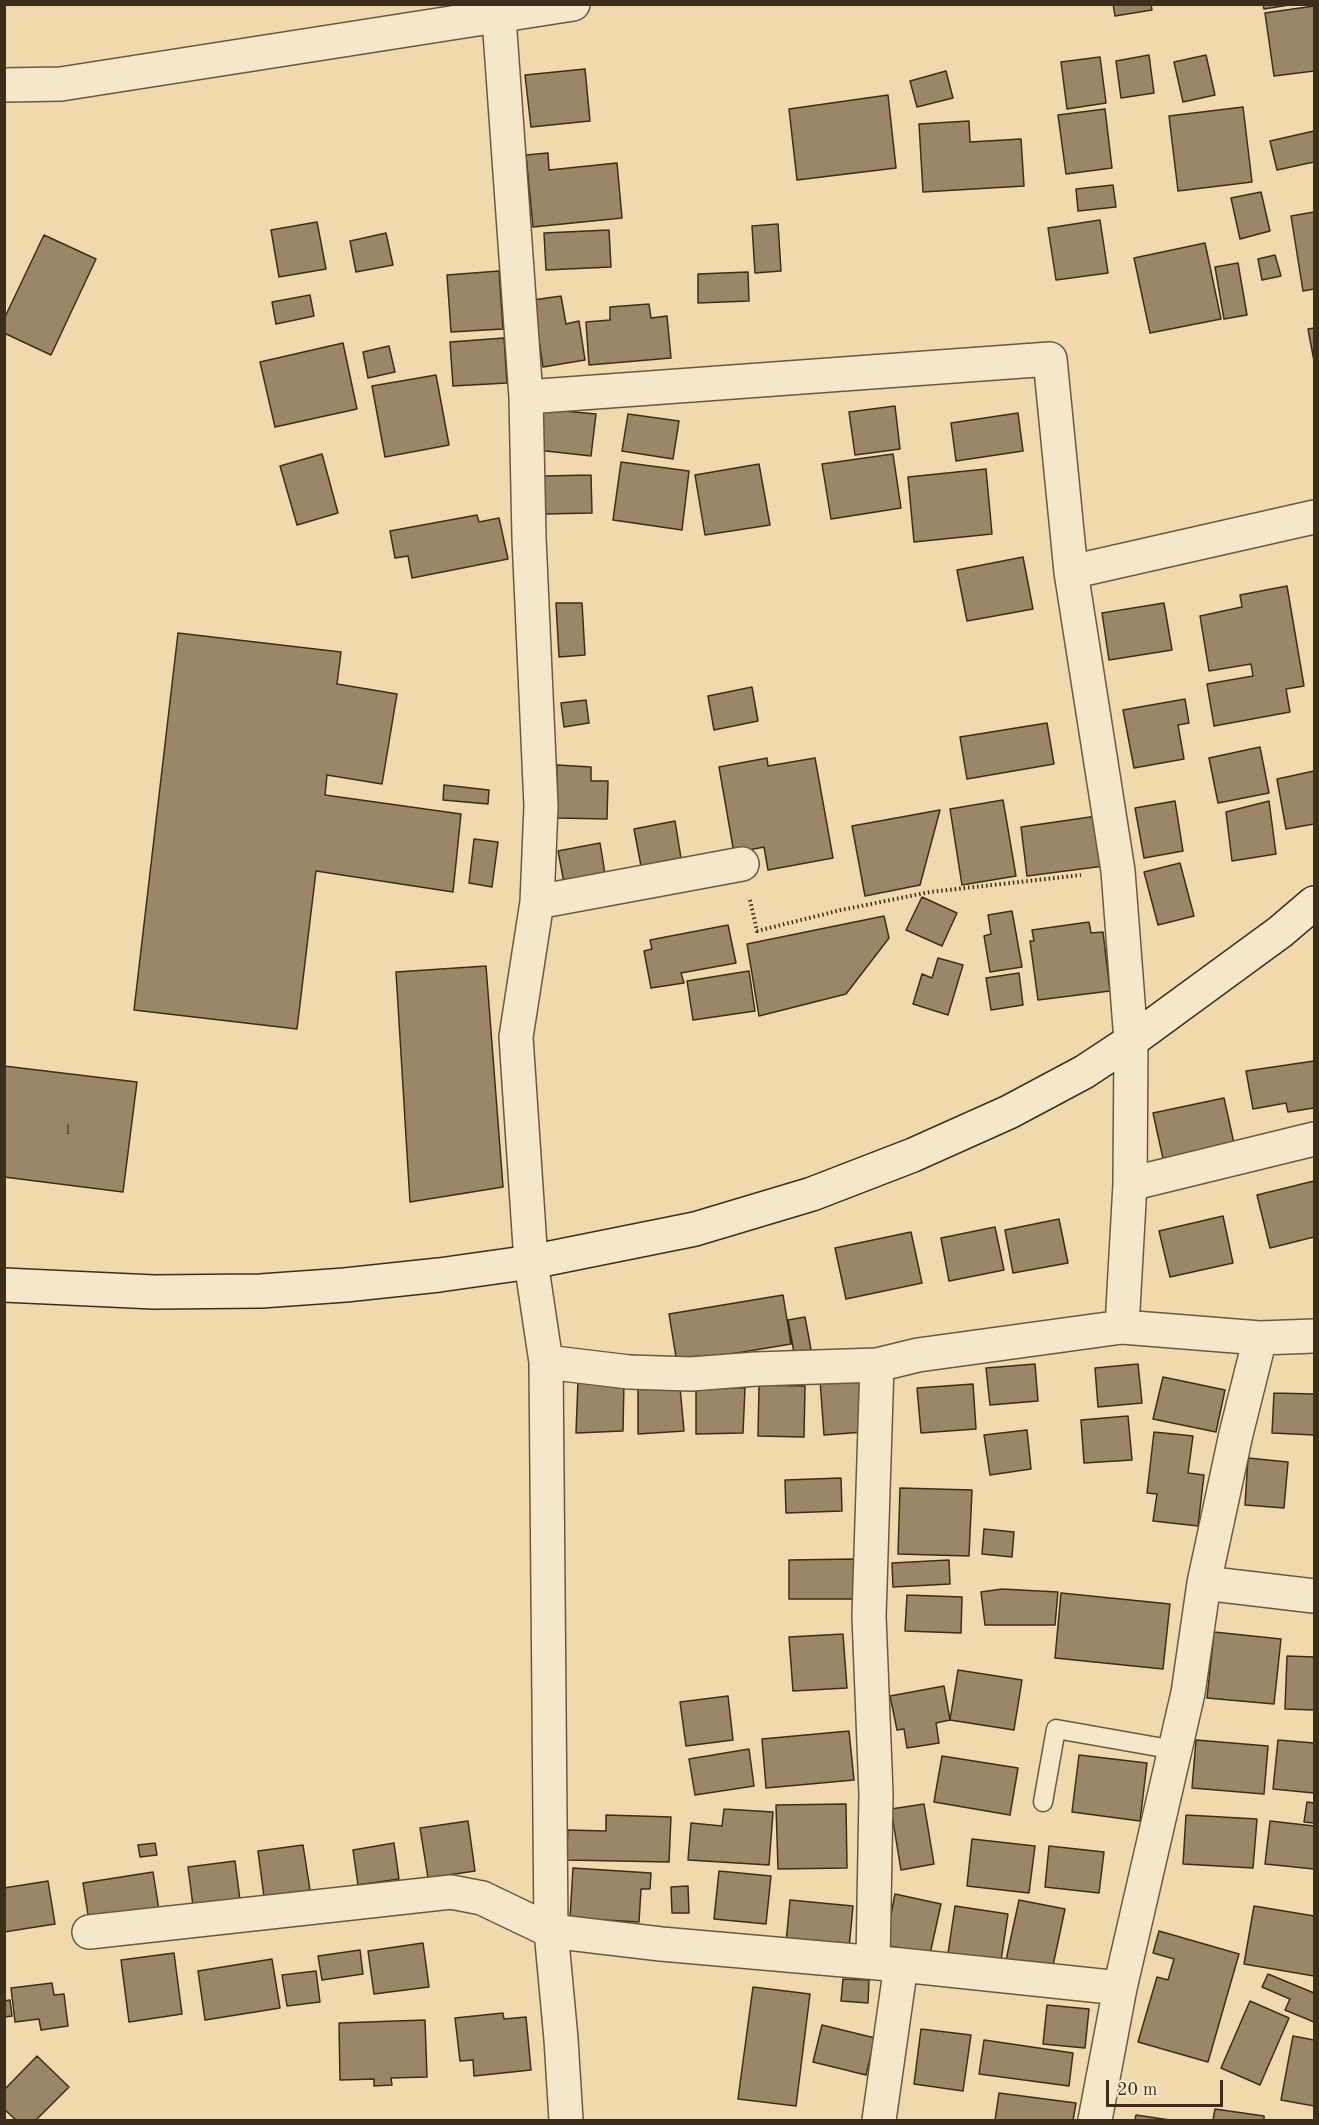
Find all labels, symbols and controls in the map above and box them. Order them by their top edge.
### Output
house number: 1 [64,1121,72,1139]
scale bar [1109,2068,1226,2106]
text: 20 m [1117,2081,1157,2099]

